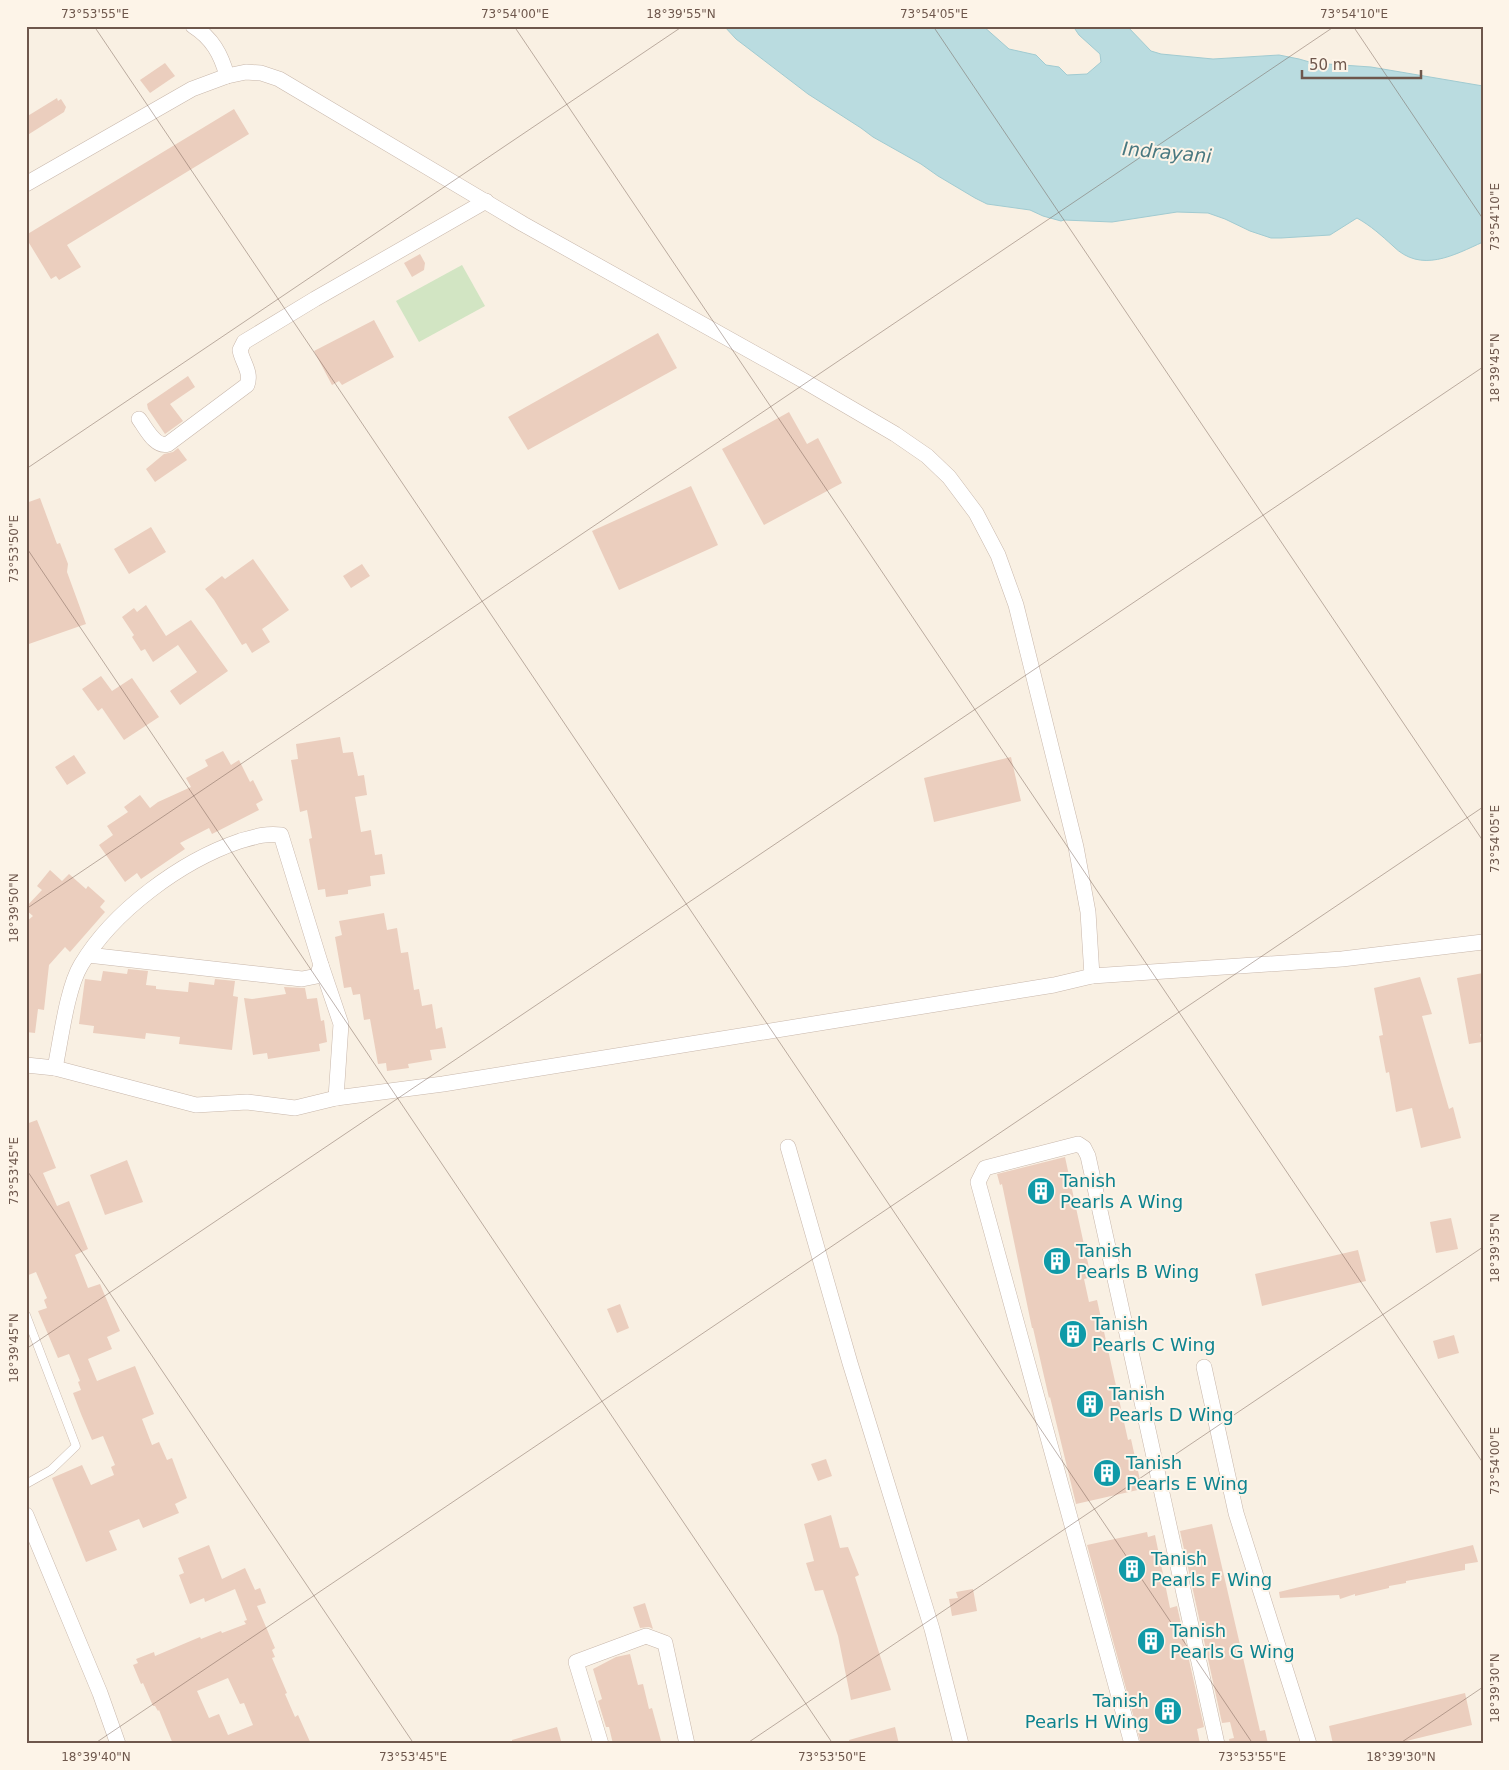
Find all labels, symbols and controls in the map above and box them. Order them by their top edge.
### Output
text: 73°53'55"E [61,7,129,21]
text: 73°54'00"E [481,7,549,21]
text: 18°39'55"N [646,7,716,21]
text: 73°54'05"E [900,7,968,21]
text: 73°54'10"E [1320,7,1388,21]
scale bar [1302,48,1420,80]
text: 50 m [1309,56,1347,74]
water label: Indrayani [1122,137,1213,167]
text: 73°54'10"E [1488,183,1502,251]
text: 18°39'45"N [1488,333,1502,403]
text: 73°53'50"E [7,515,21,583]
text: 73°54'05"E [1488,805,1502,873]
text: 18°39'50"N [7,873,21,943]
text: 73°53'45"E [7,1137,21,1205]
place label: Tanish Pearls A Wing [1059,1170,1183,1212]
building icon: Tanish Pearls A Wing [1026,1176,1056,1206]
text: 18°39'35"N [1488,1213,1502,1283]
place label: Tanish Pearls B Wing [1075,1240,1199,1282]
building icon: Tanish Pearls B Wing [1042,1246,1072,1276]
text: 18°39'45"N [7,1313,21,1383]
place label: Tanish Pearls C Wing [1091,1313,1215,1355]
building icon: Tanish Pearls C Wing [1058,1319,1088,1349]
place label: Tanish Pearls D Wing [1108,1383,1234,1425]
building icon: Tanish Pearls D Wing [1075,1389,1105,1419]
text: 73°54'00"E [1488,1427,1502,1495]
place label: Tanish Pearls E Wing [1125,1452,1248,1494]
building icon: Tanish Pearls E Wing [1092,1458,1122,1488]
place label: Tanish Pearls F Wing [1150,1548,1272,1590]
building icon: Tanish Pearls F Wing [1117,1554,1147,1584]
place label: Tanish Pearls G Wing [1169,1620,1295,1662]
building icon: Tanish Pearls G Wing [1136,1626,1166,1656]
text: 18°39'30"N [1488,1653,1502,1723]
place label: Tanish Pearls H Wing [1025,1690,1149,1732]
building icon: Tanish Pearls H Wing [1153,1696,1183,1726]
text: 18°39'40"N [61,1750,131,1764]
text: 73°53'45"E [379,1750,447,1764]
text: 73°53'50"E [798,1750,866,1764]
text: 73°53'55"E [1218,1750,1286,1764]
text: 18°39'30"N [1366,1750,1436,1764]

